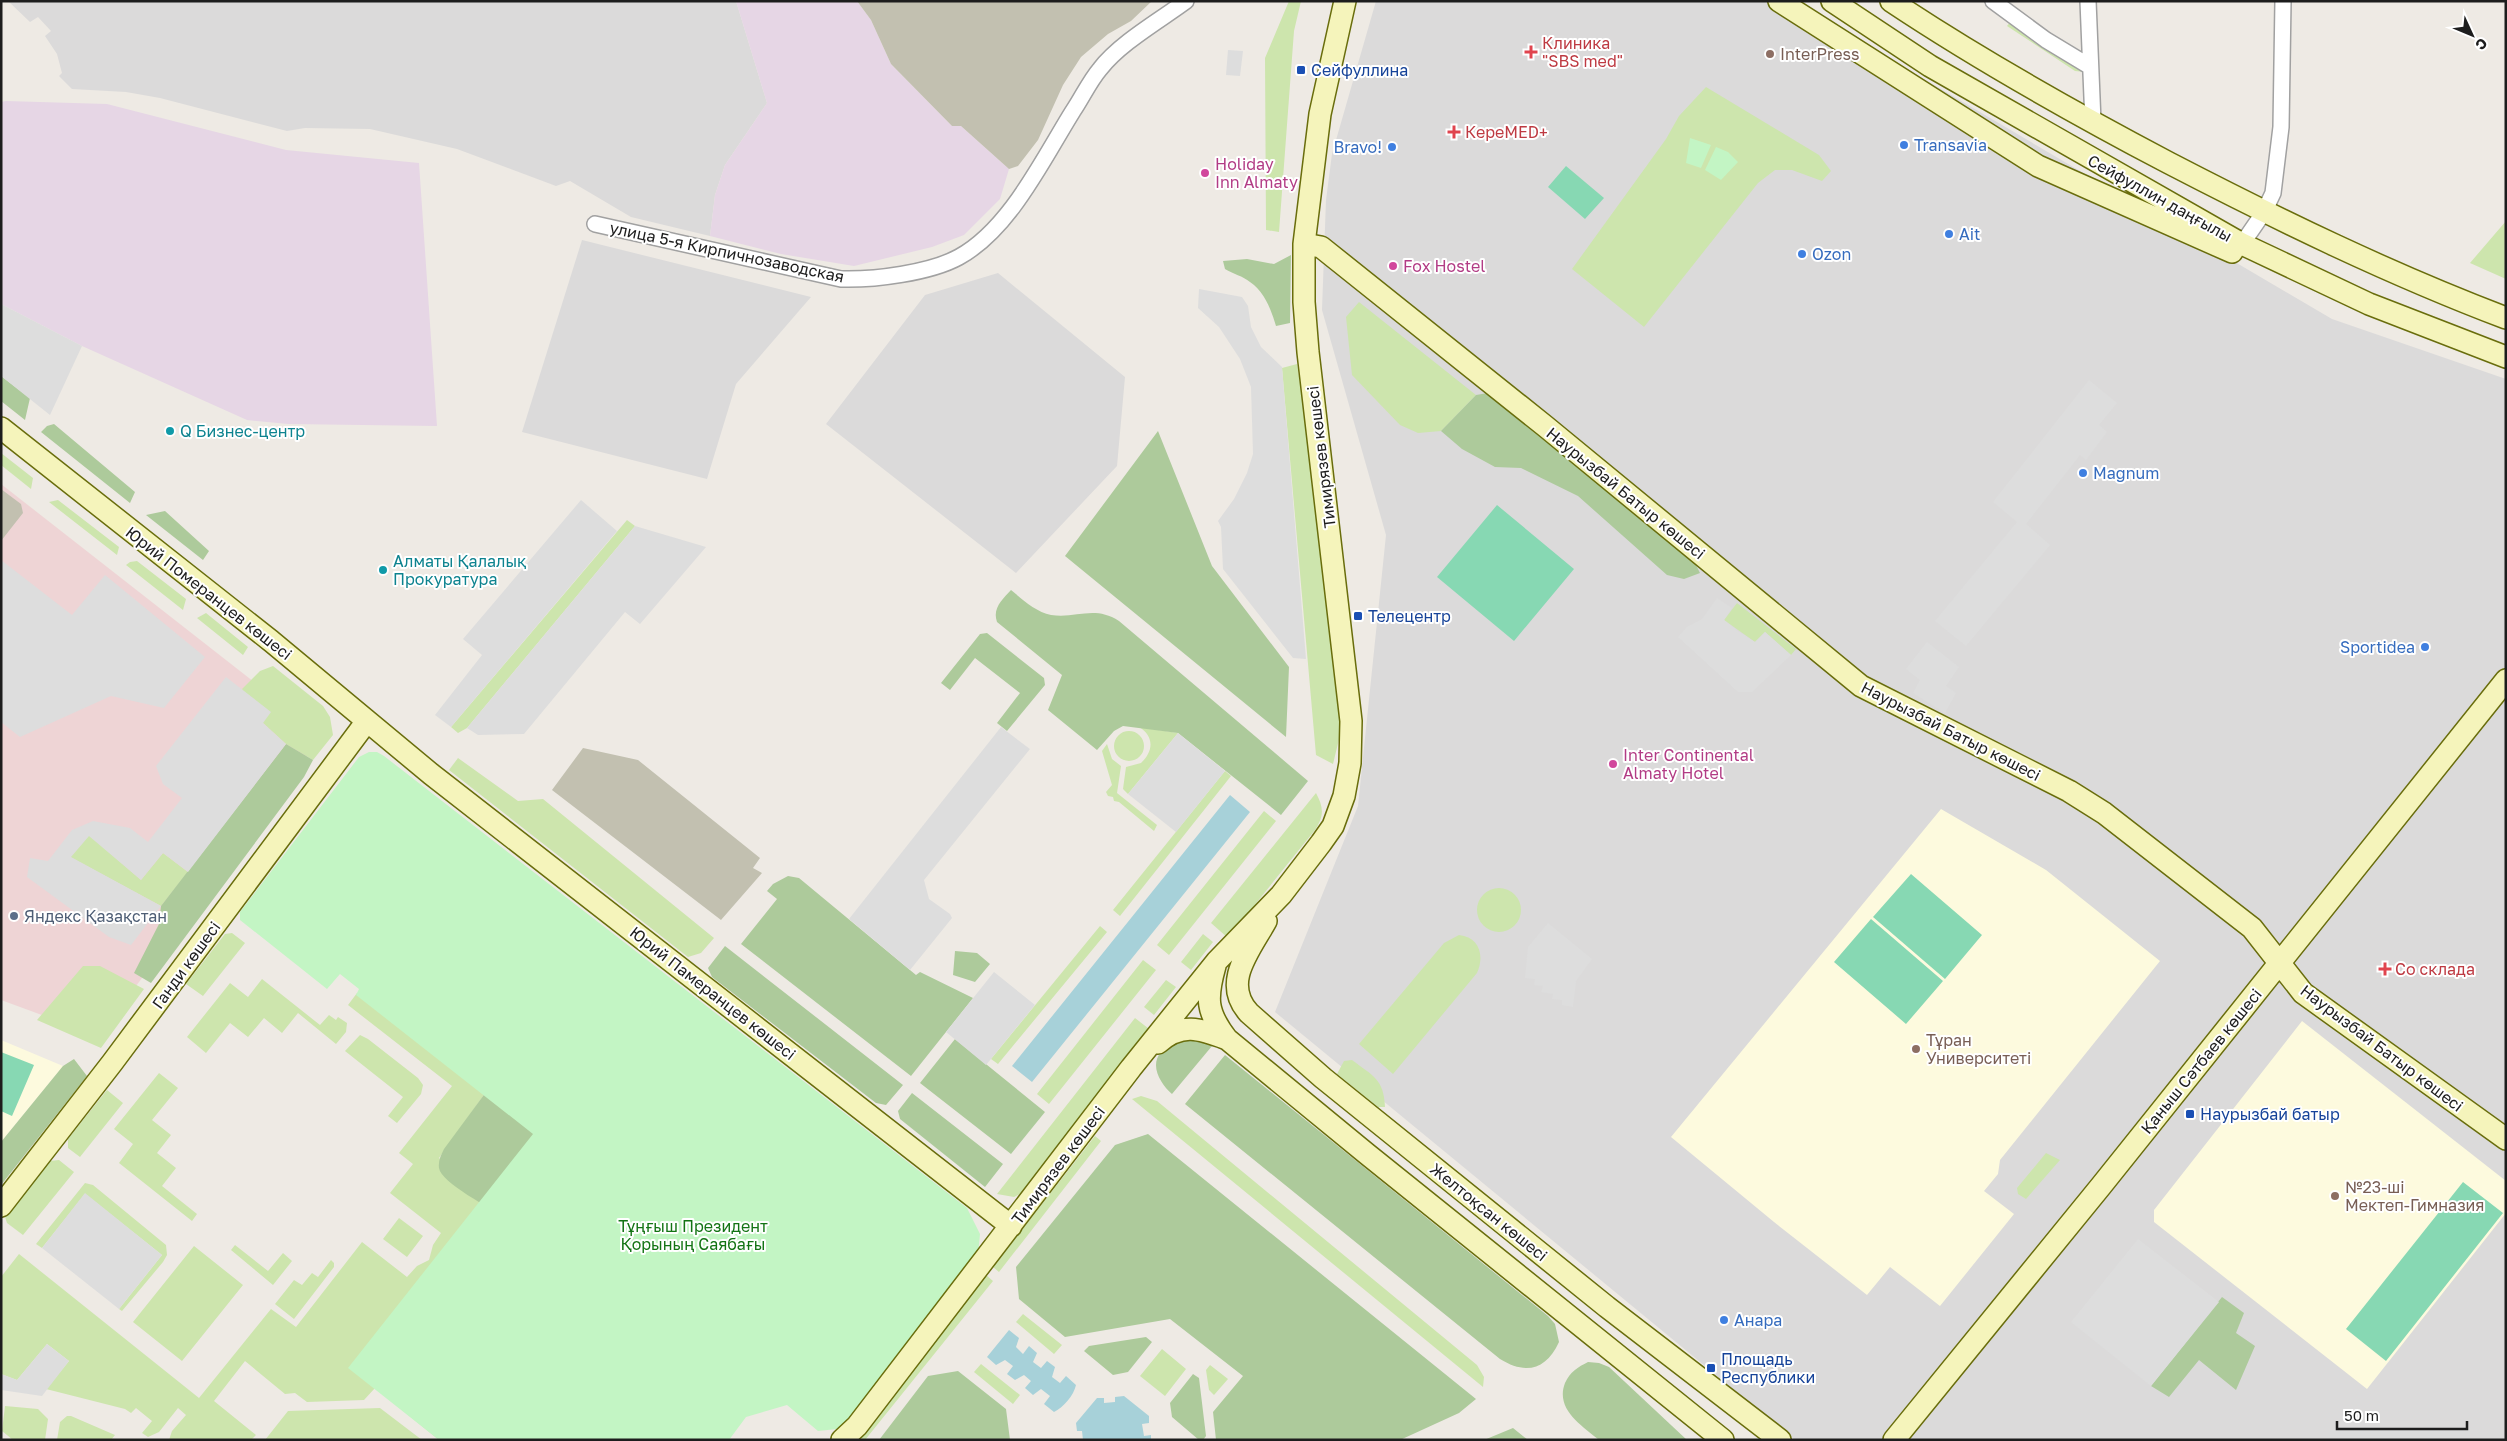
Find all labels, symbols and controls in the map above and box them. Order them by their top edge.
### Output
north arrow [2447,10,2497,60]
place label: Клиника "SBS med" [1542,33,1623,71]
text: С [2472,35,2491,54]
place label: InterPress [1780,44,1859,64]
marker: Клиника "SBS med" [1524,45,1538,59]
marker: InterPress [1764,48,1776,60]
place label: Сейфуллина [1311,60,1408,80]
marker: Сейфуллина [1295,64,1307,76]
place label: КереMED+ [1465,122,1548,142]
marker: КереMED+ [1447,125,1461,139]
place label: Transavia [1914,135,1987,155]
place label: Bravo! [1333,137,1382,157]
marker: Transavia [1898,139,1910,151]
marker: Bravo! [1386,141,1398,153]
street label: Сейфуллин даңғылы [2084,150,2236,246]
place label: Holiday Inn Almaty [1215,154,1298,192]
marker: Holiday Inn Almaty [1199,167,1211,179]
street label: улица 5-я Кирпичнозаводская [608,217,846,287]
place label: Ait [1959,224,1980,244]
marker: Ait [1943,228,1955,240]
place label: Ozon [1812,244,1851,264]
marker: Ozon [1796,248,1808,260]
place label: Fox Hostel [1403,256,1485,276]
marker: Fox Hostel [1387,260,1399,272]
street label: Тимирязев көшесі [1302,385,1340,529]
place label: Q Бизнес-центр [180,421,305,441]
street label: Наурызбай Батыр көшесі [1542,423,1710,563]
marker: Q Бизнес-центр [164,425,176,437]
place label: Magnum [2093,463,2159,483]
marker: Magnum [2077,467,2089,479]
street label: Юрий Померанцев көшесі [122,522,296,664]
place label: Алматы Қалалық Прокуратура [393,551,526,589]
marker: Алматы Қалалық Прокуратура [377,564,389,576]
place label: Телецентр [1368,606,1451,626]
marker: Телецентр [1352,610,1364,622]
place label: Sportidea [2340,637,2415,657]
marker: Sportidea [2419,641,2431,653]
street label: Наурызбай Батыр көшесі [1858,677,2044,785]
place label: Inter Continental Almaty Hotel [1623,745,1754,783]
marker: Inter Continental Almaty Hotel [1607,758,1619,770]
place label: Яндекс Қазақстан [24,906,167,926]
marker: Яндекс Қазақстан [8,910,20,922]
street label: Ганди көшесі [148,917,224,1013]
street label: Юрий Памеранцев көшесі [626,922,800,1064]
place label: Со склада [2395,959,2475,979]
marker: Со склада [2379,963,2391,975]
street label: Наурызбай Батыр көшесі [2297,980,2467,1116]
street label: Қаныш Сәтбаев көшесі [2136,984,2266,1138]
place label: Тұран Университеті [1926,1030,2031,1068]
marker: Тұран Университеті [1910,1043,1922,1055]
street label: Тимирязев көшесі [1007,1102,1109,1228]
place label: Наурызбай батыр [2200,1104,2340,1124]
marker: Наурызбай батыр [2184,1108,2196,1120]
street label: Желтоқсан көшесі [1426,1159,1552,1265]
place label: №23-ші Мектеп-Гимназия [2345,1177,2484,1215]
marker: №23-ші Мектеп-Гимназия [2329,1190,2341,1202]
park label: Тұңғыш Президент Қорының Саябағы [618,1216,768,1254]
place label: Анара [1734,1310,1782,1330]
marker: Анара [1718,1314,1730,1326]
place label: Площадь Республики [1721,1349,1815,1387]
marker: Площадь Республики [1705,1362,1717,1374]
scale bar [2337,1398,2467,1430]
text: 50 m [2344,1406,2379,1424]

